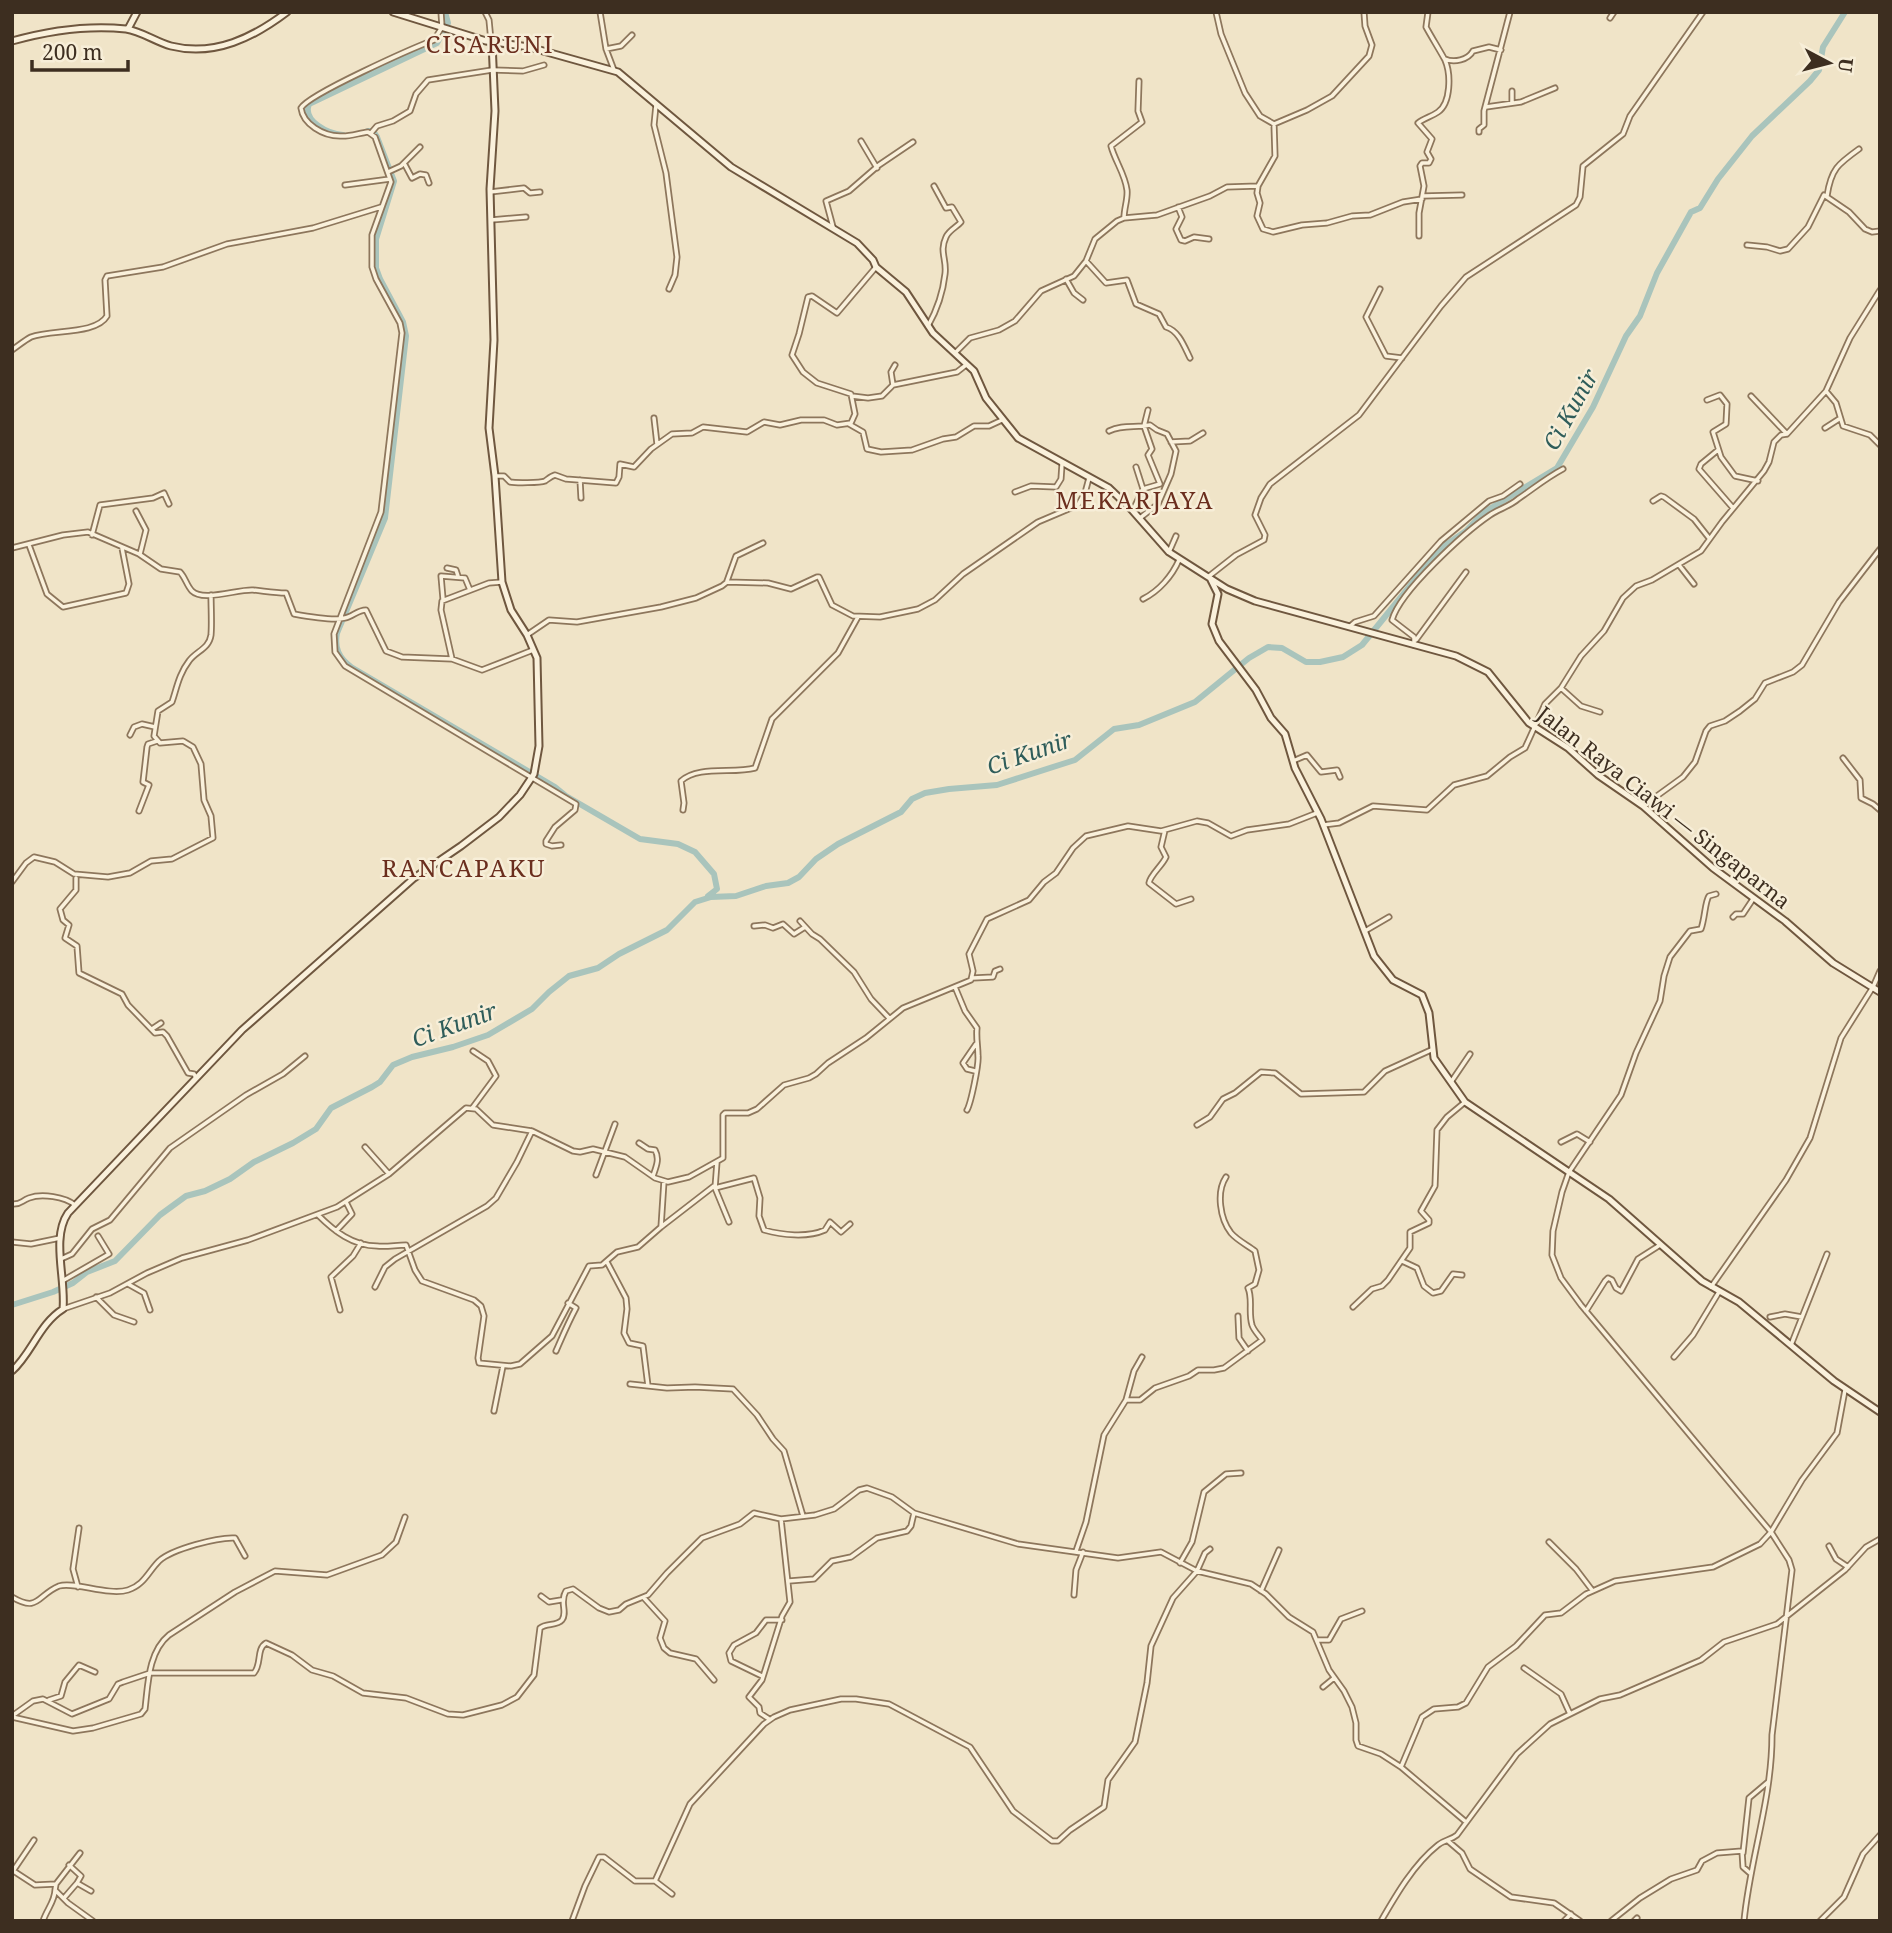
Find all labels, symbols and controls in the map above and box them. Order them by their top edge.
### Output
district label: CISARUNI [426,27,554,60]
scale bar [32,28,128,72]
north arrow [1794,28,1864,98]
text: 200 m [42,38,103,66]
text: U [1832,56,1860,74]
water label: Ci Kunir [1535,362,1606,455]
district label: MEKARJAYA [1056,483,1214,516]
street label: Jalan Raya Ciawi — Singaparna [1531,699,1796,915]
water label: Ci Kunir [982,722,1076,782]
district label: RANCAPAKU [382,851,546,884]
water label: Ci Kunir [407,994,501,1054]

